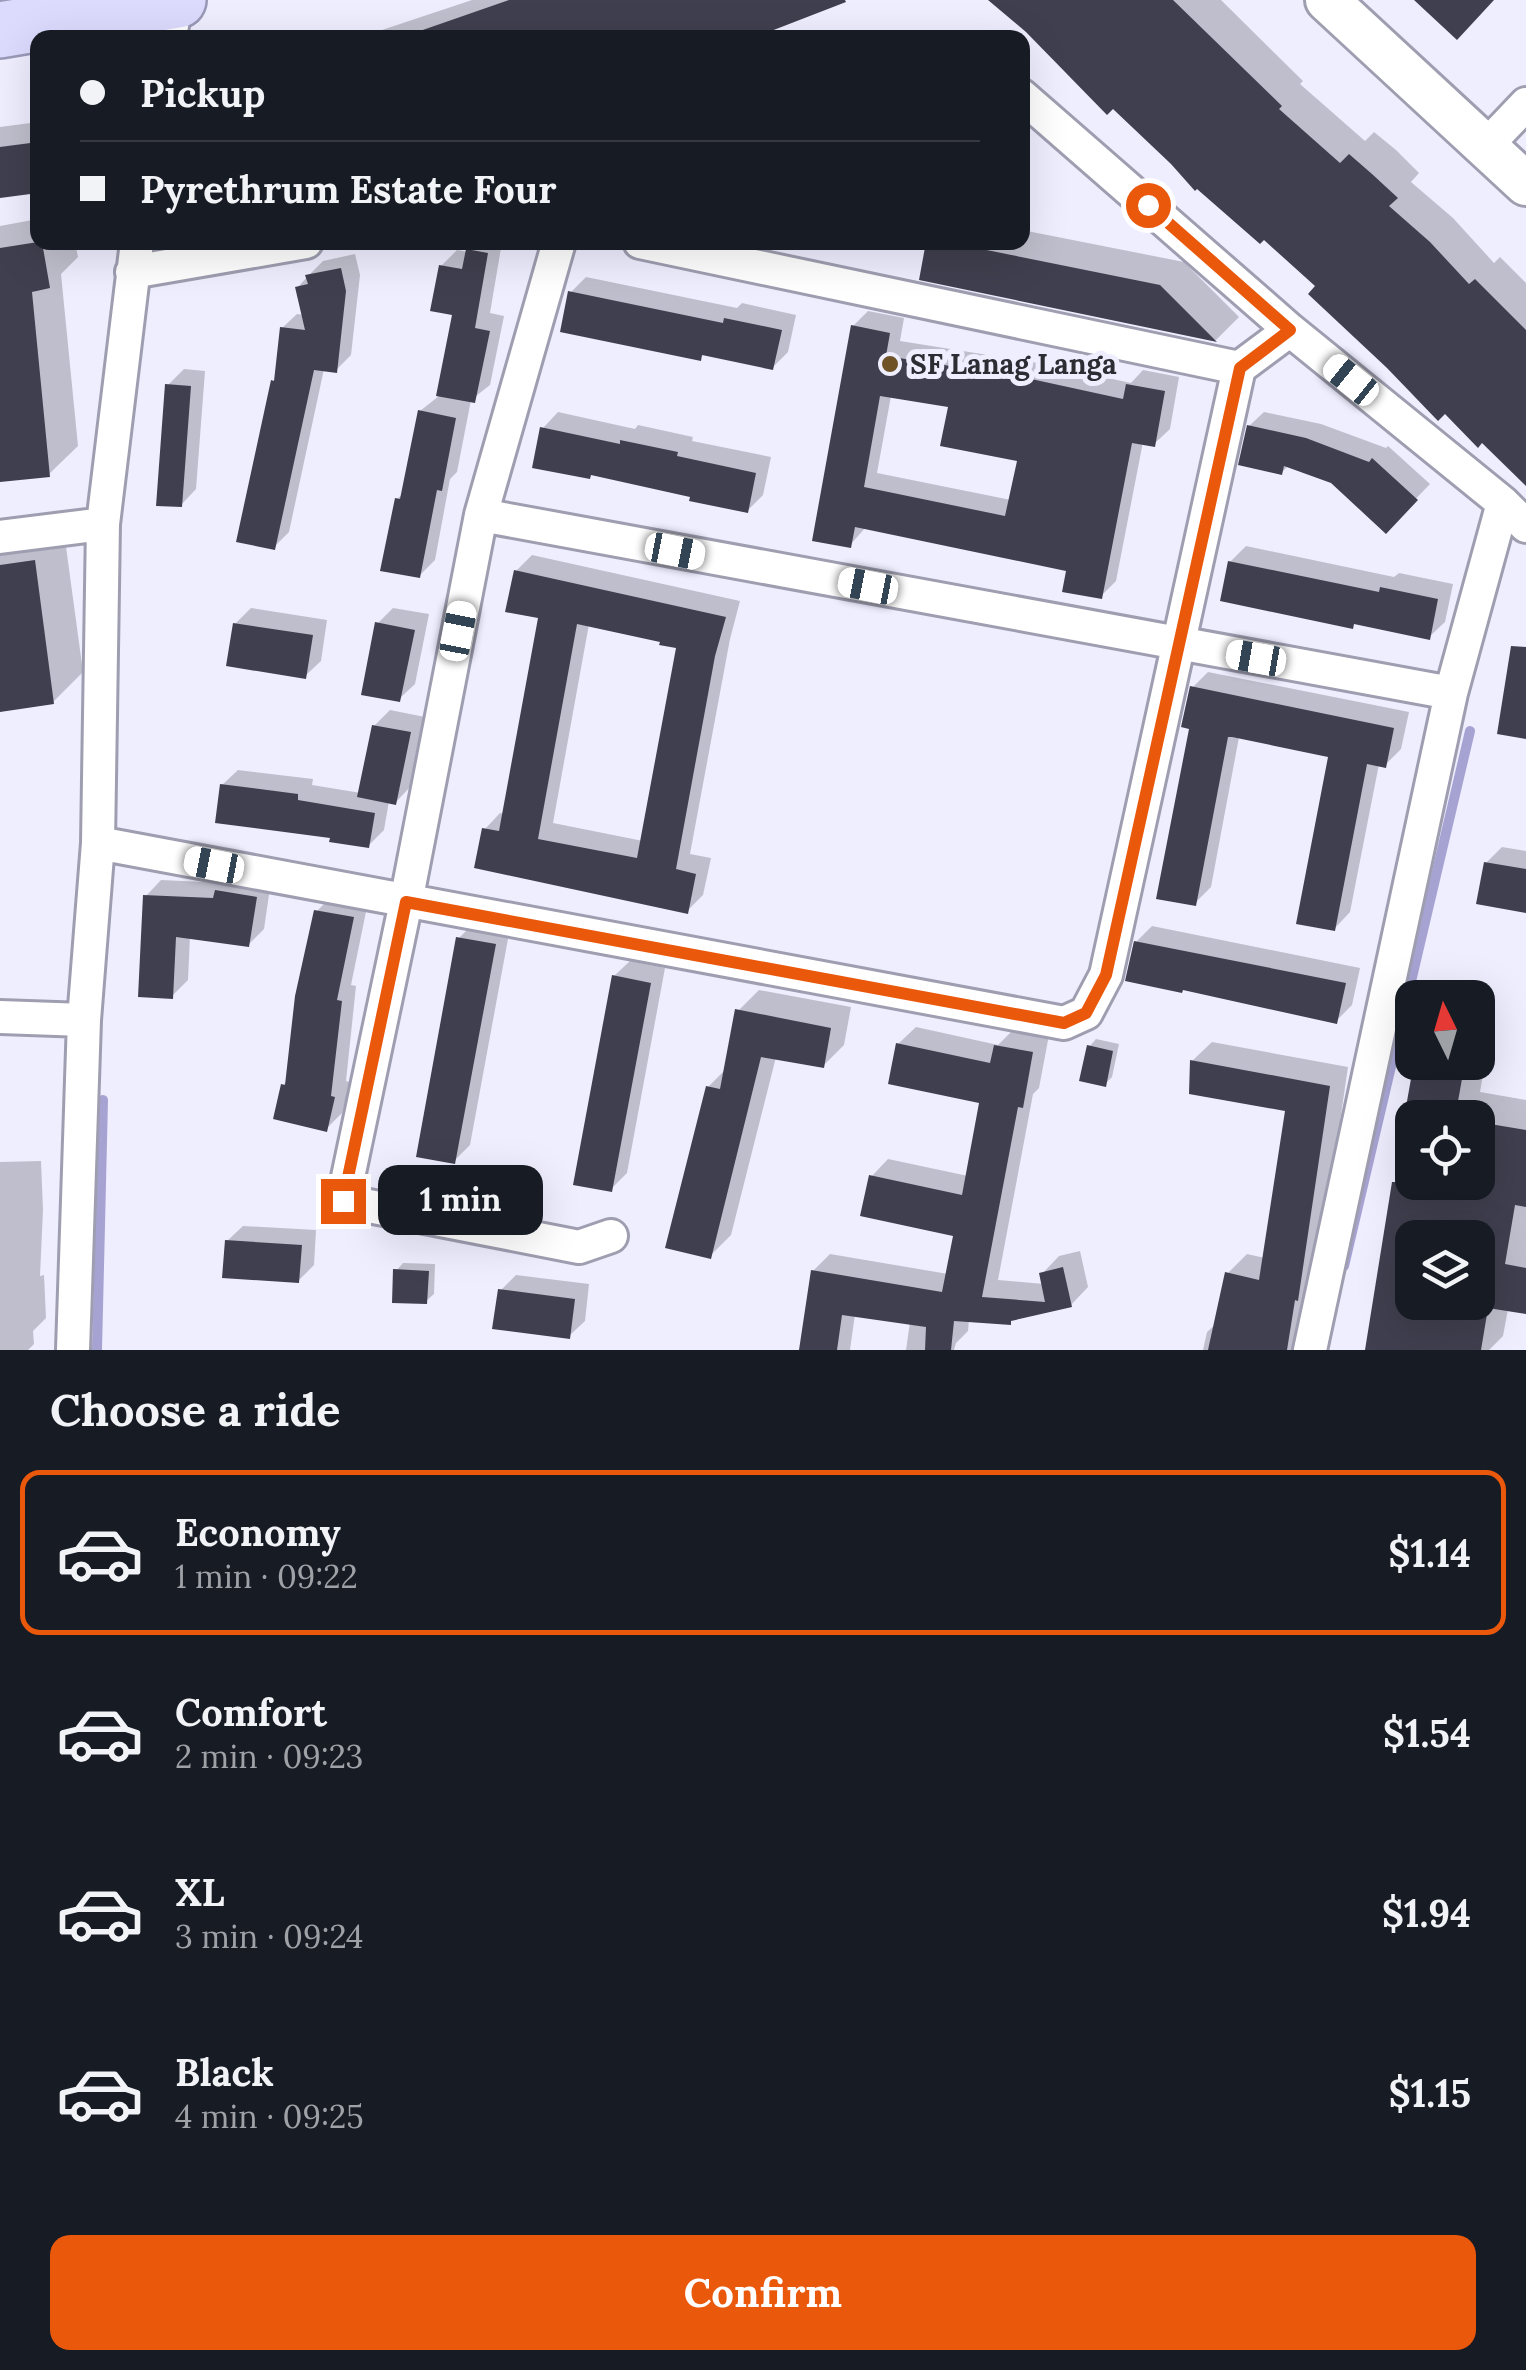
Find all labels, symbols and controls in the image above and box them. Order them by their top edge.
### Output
text: Pickup [140,69,265,117]
text: Pyrethrum Estate Four [140,165,556,213]
route start [1126,183,1171,228]
place label: SF Lanag Langa [910,346,1117,382]
car [1318,349,1384,411]
marker: SF Lanag Langa [879,353,901,375]
car [643,531,707,571]
car [836,566,900,606]
car [438,599,478,663]
car [1224,638,1288,678]
car [182,845,246,885]
north arrow [1395,980,1495,1080]
map controls [1395,980,1495,1320]
button: locate [1395,1100,1495,1200]
callout: 1 min [378,1166,543,1236]
route end [321,1179,366,1224]
text: 1 min [420,1179,501,1220]
button: layers [1395,1220,1495,1320]
text: Choose a ride [50,1381,340,1438]
icon: car [55,1508,145,1598]
text: Economy [175,1508,341,1556]
text: $1.14 [1388,1529,1471,1577]
text: 1 min · 09:22 [175,1556,358,1597]
icon: car [55,1688,145,1778]
text: Comfort [175,1688,327,1736]
text: $1.54 [1383,1709,1471,1757]
text: 2 min · 09:23 [175,1736,363,1777]
icon: car [55,1868,145,1958]
text: XL [175,1868,225,1916]
text: $1.94 [1382,1889,1471,1937]
text: 3 min · 09:24 [175,1916,363,1957]
icon: car [55,2048,145,2138]
text: Black [175,2048,274,2096]
text: $1.15 [1388,2069,1471,2117]
text: 4 min · 09:25 [175,2096,364,2137]
button: Confirm [50,2235,1476,2350]

